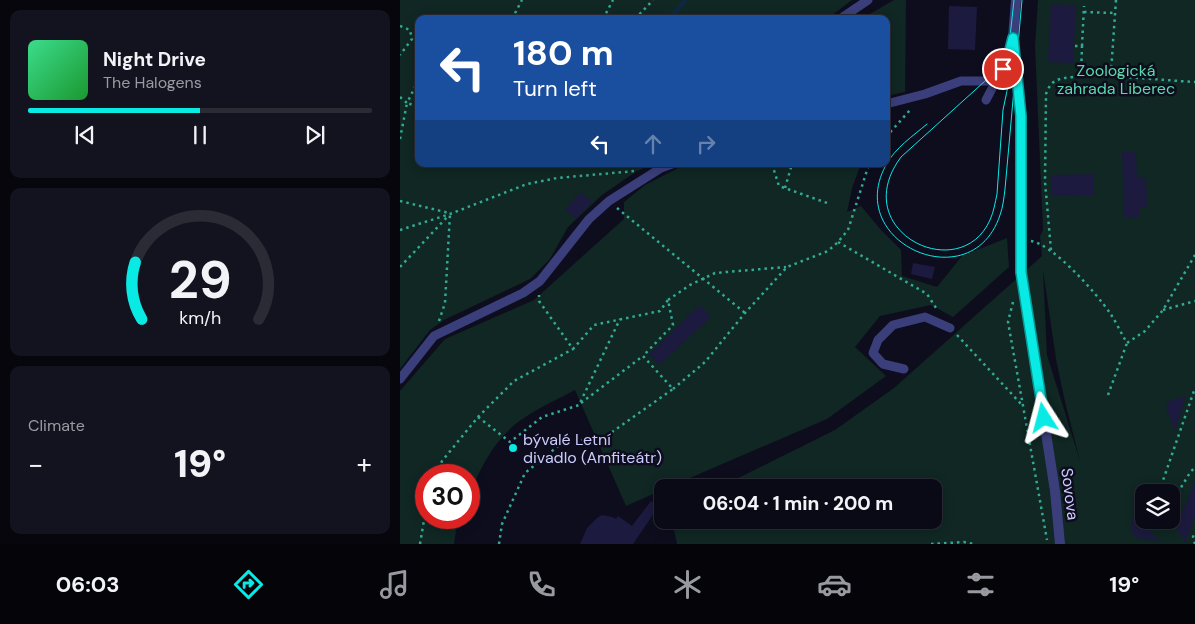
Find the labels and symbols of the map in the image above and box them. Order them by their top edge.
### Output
pin [982,48,1024,90]
park label: Zoologická zahrada Liberec [1057,60,1175,99]
position arrow [1017,391,1069,443]
place label: bývalé Letní divadlo (Amfiteátr) [523,429,662,468]
marker: bývalé Letní divadlo (Amfiteátr) [507,442,519,454]
speed limit sign: 30 [415,464,480,529]
street label: Sovova [1056,467,1084,521]

